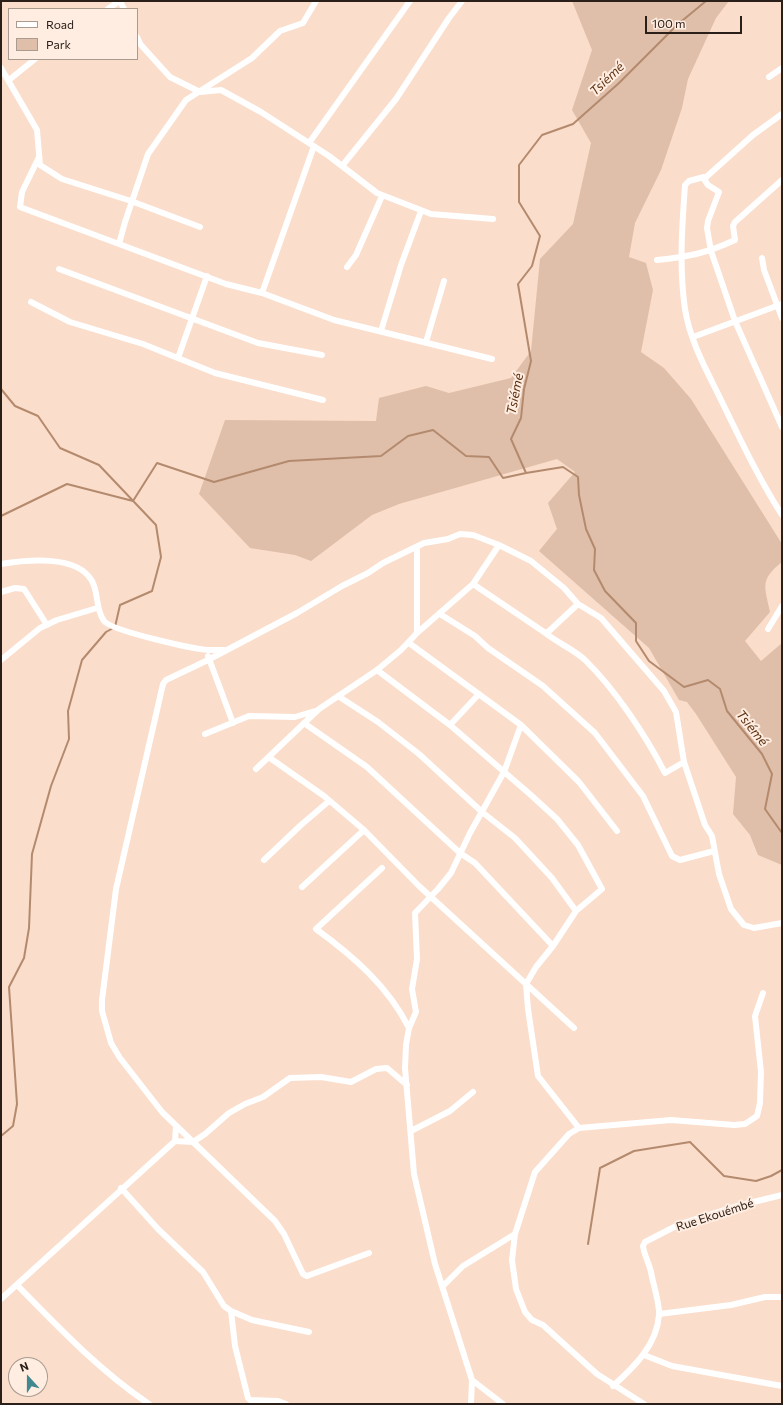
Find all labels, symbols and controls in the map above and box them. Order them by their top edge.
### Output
legend [8,8,138,60]
scale bar [647,8,744,34]
text: 100 m [652,16,686,30]
text: Road [46,17,74,31]
text: Park [46,37,71,51]
water label: Tsiémé [587,59,627,99]
water label: Tsiémé [503,372,527,416]
water label: Tsiémé [733,707,771,749]
street label: Rue Ekouémbé [674,1196,756,1234]
north arrow [8,1357,48,1397]
text: N [18,1359,30,1374]

